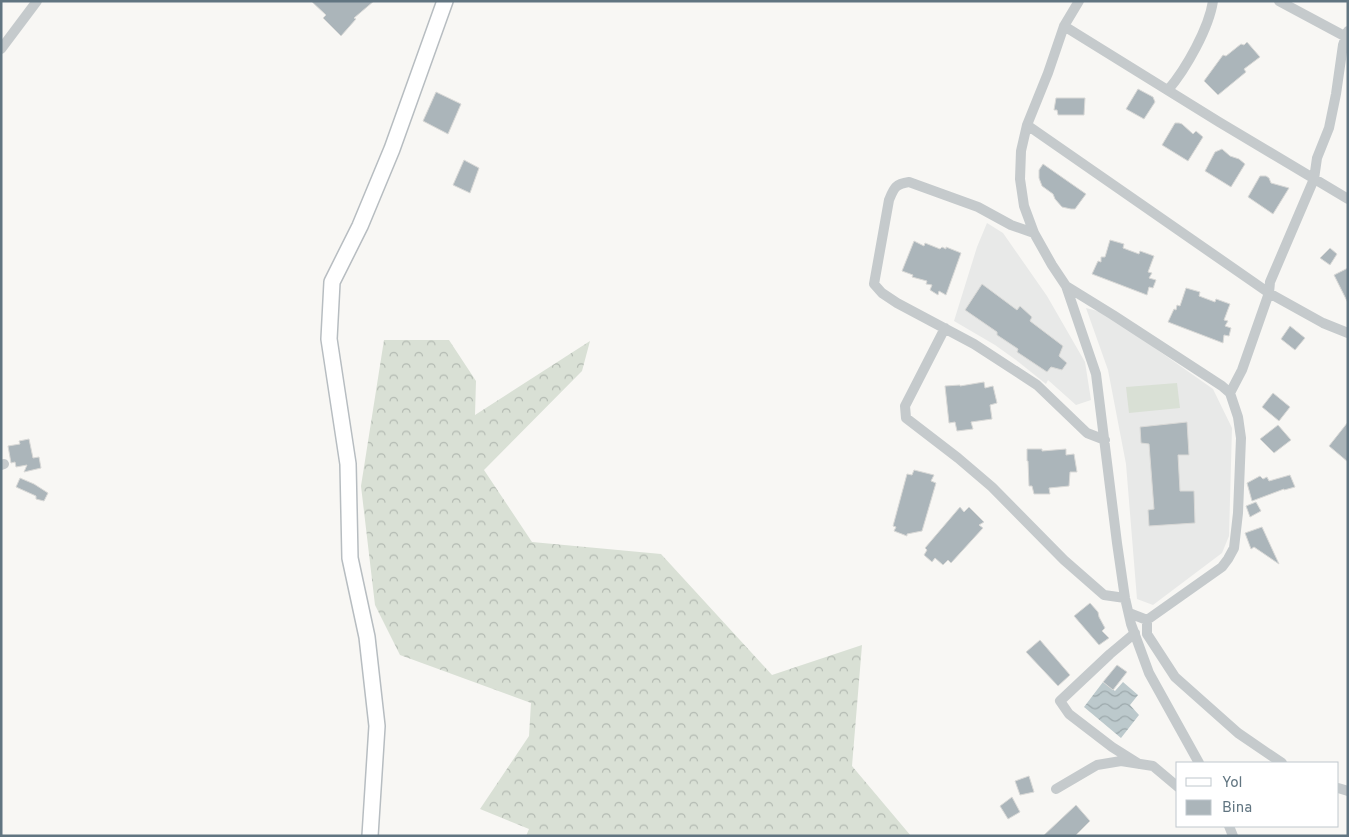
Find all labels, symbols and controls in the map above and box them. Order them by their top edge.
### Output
legend [1176,762,1339,827]
text: Yol [1222,774,1243,793]
text: Bina [1222,799,1252,818]

